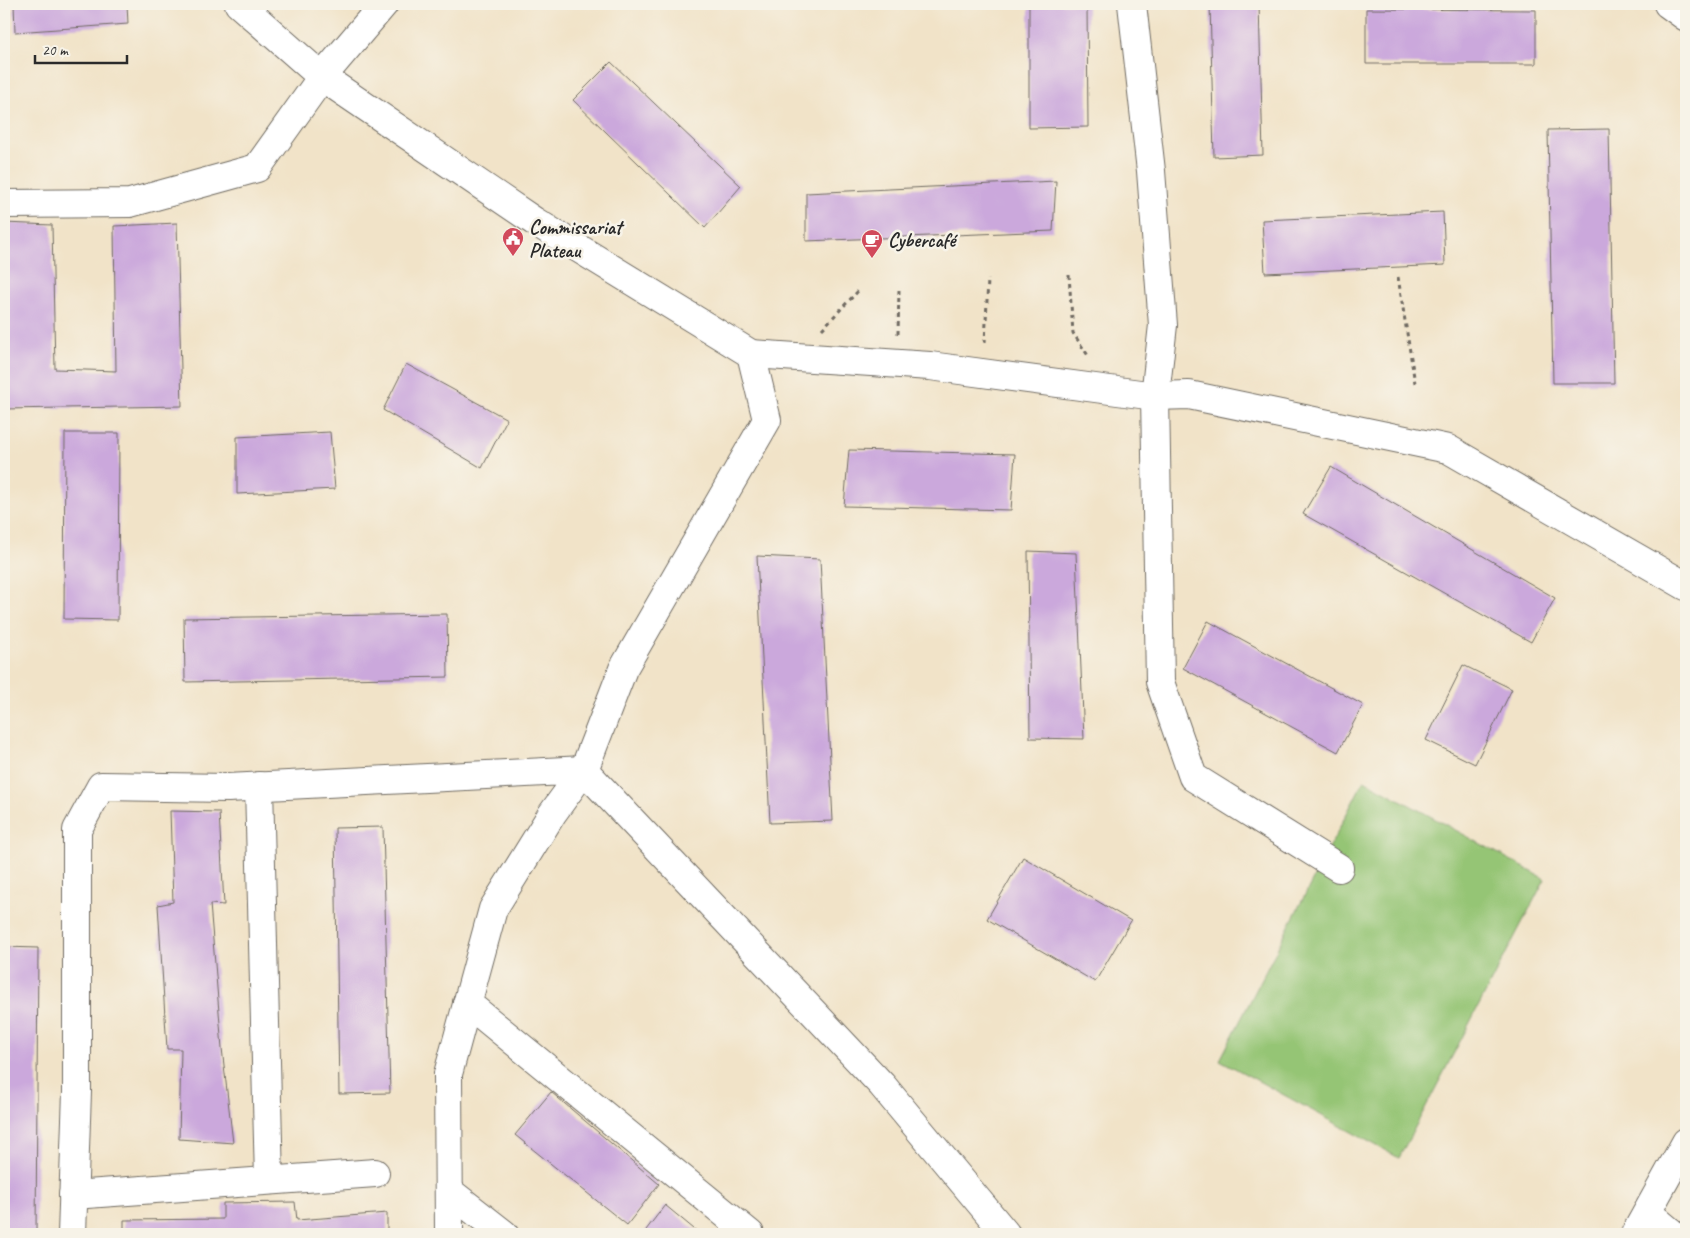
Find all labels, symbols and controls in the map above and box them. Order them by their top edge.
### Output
scale bar [35,32,128,64]
text: 20 m [42,41,69,60]
place label: Commissariat Plateau [529,215,625,263]
public building icon: Commissariat Plateau [501,226,525,257]
cafe icon: Cybercafé [860,228,884,259]
place label: Cybercafé [888,228,959,253]

